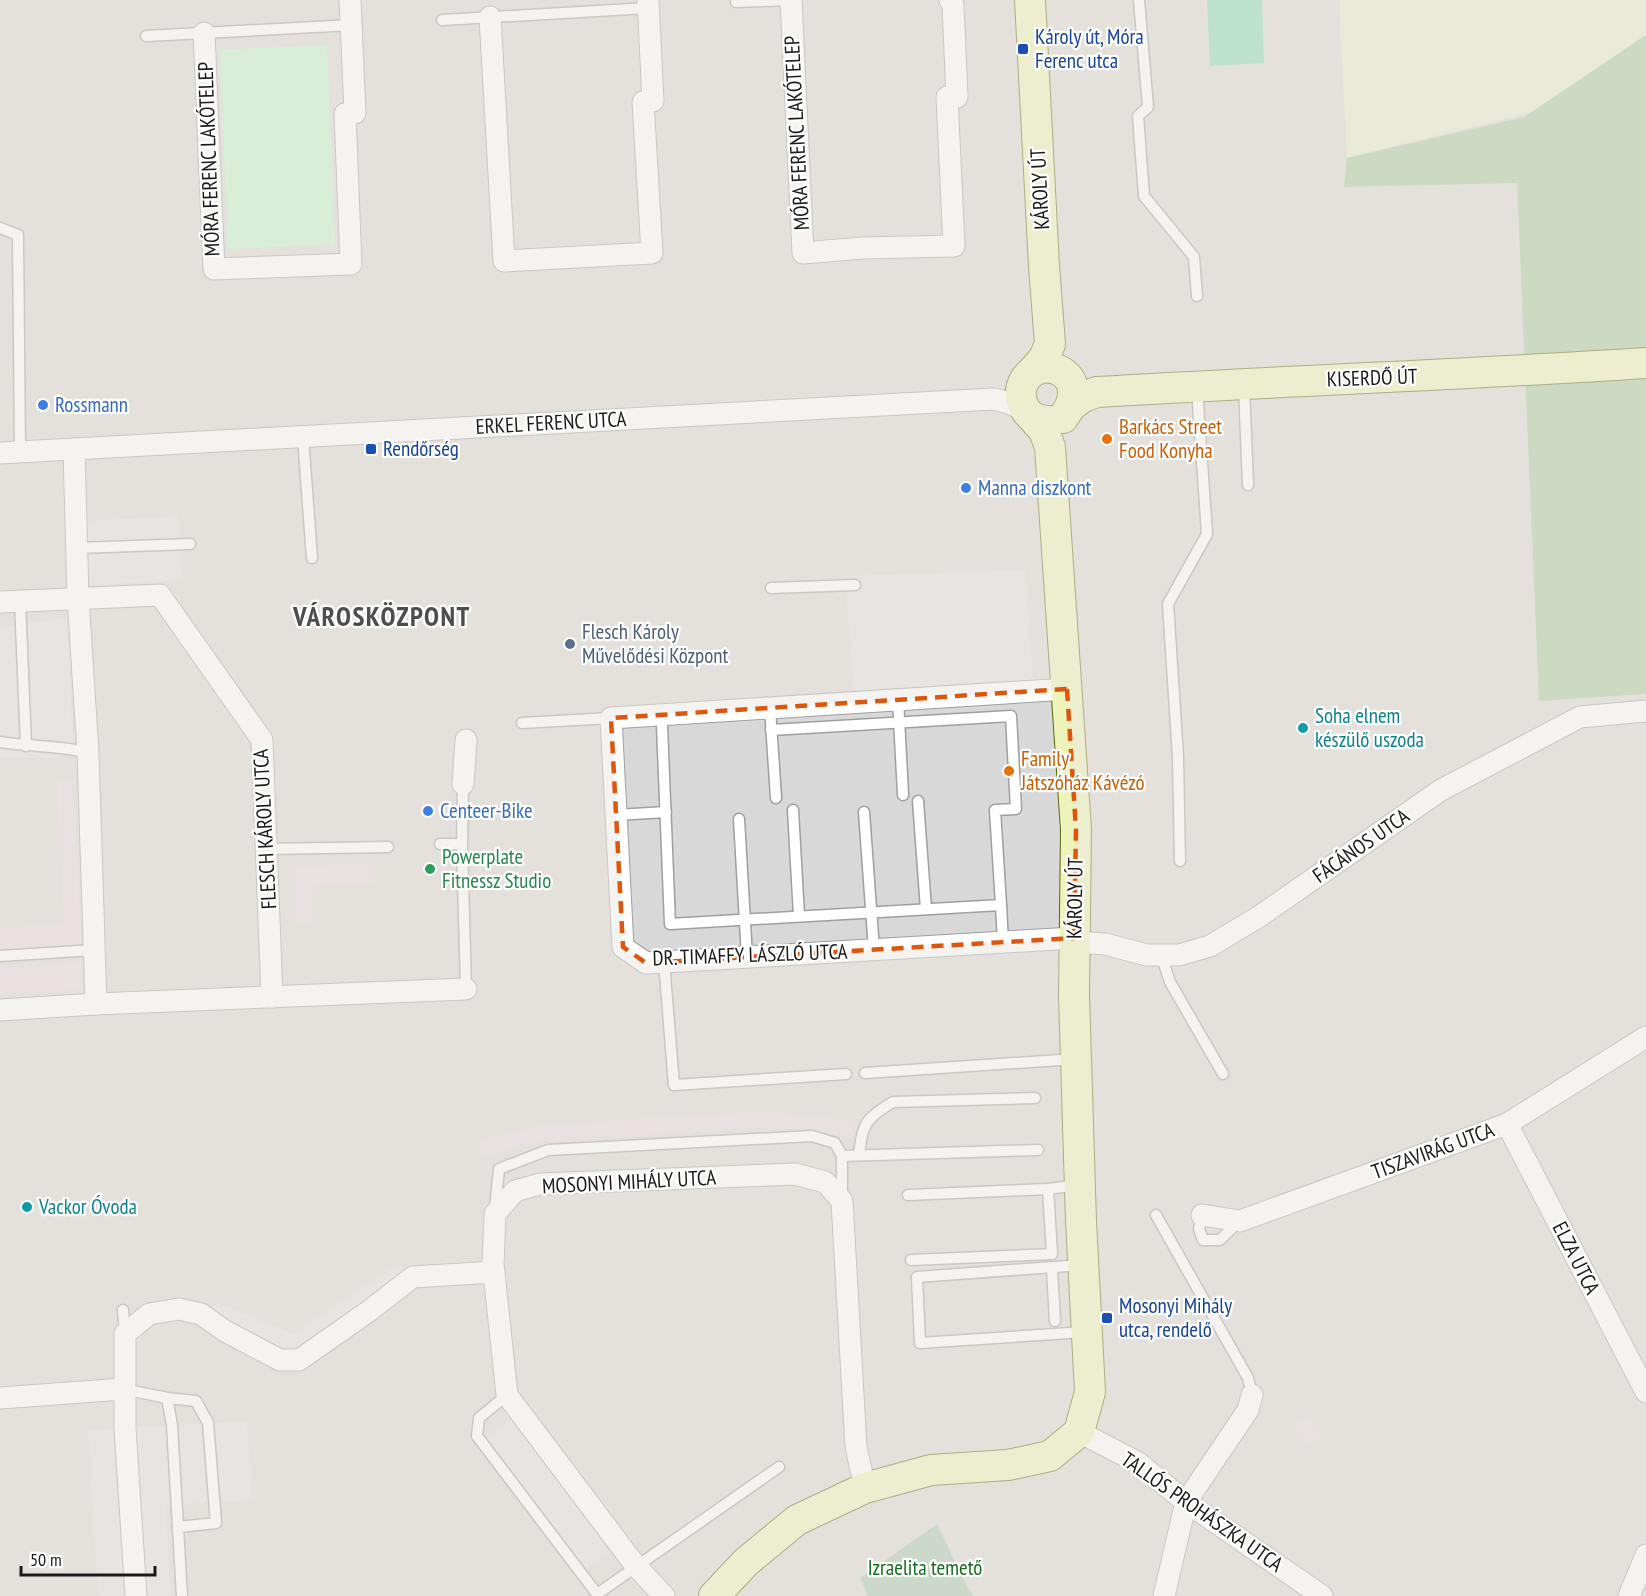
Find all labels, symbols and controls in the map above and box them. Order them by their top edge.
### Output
place label: Károly út, Móra Ferenc utca [1035,23,1144,74]
street label: MÓRA FERENC LAKÓTELEP [778,35,815,231]
marker: Károly út, Móra Ferenc utca [1016,42,1030,56]
street label: MÓRA FERENC LAKÓTELEP [192,61,225,257]
street label: KÁROLY ÚT [1024,147,1055,230]
street label: KISERDŐ ÚT [1326,362,1418,393]
place label: Rossmann [55,391,128,418]
marker: Rossmann [36,398,50,412]
street label: ERKEL FERENC UTCA [475,405,627,440]
place label: Barkács Street Food Konyha [1119,413,1222,464]
marker: Barkács Street Food Konyha [1100,432,1114,446]
place label: Rendőrség [383,435,459,462]
marker: Rendőrség [364,442,378,456]
place label: Manna diszkont [978,474,1092,501]
marker: Manna diszkont [959,481,973,495]
district label: VÁROSKÖZPONT [292,599,471,633]
place label: Flesch Károly Művelődési Központ [582,618,728,669]
marker: Flesch Károly Művelődési Központ [563,637,577,651]
place label: Soha elnem készülő uszoda [1315,702,1424,753]
marker: Soha elnem készülő uszoda [1296,721,1310,735]
place label: Family Játszóház Kávézó [1020,745,1145,796]
street label: FLESCH KÁROLY UTCA [247,748,282,910]
marker: Family Játszóház Kávézó [1002,764,1016,778]
place label: Centeer-Bike [440,797,533,824]
street label: FÁCÁNOS UTCA [1307,802,1414,889]
marker: Centeer-Bike [421,804,435,818]
place label: Powerplate Fitnessz Studio [442,843,551,894]
street label: KÁROLY ÚT [1060,856,1089,939]
marker: Powerplate Fitnessz Studio [423,862,437,876]
street label: DR. TIMAFFY LÁSZLÓ UTCA [652,938,848,971]
street label: TISZAVIRÁG UTCA [1368,1116,1498,1185]
street label: MOSONYI MIHÁLY UTCA [541,1163,717,1200]
place label: Vackor Óvoda [38,1193,137,1220]
marker: Vackor Óvoda [20,1200,34,1214]
street label: ELZA UTCA [1547,1217,1606,1299]
place label: Mosonyi Mihály utca, rendelő [1119,1292,1232,1343]
marker: Mosonyi Mihály utca, rendelő [1100,1311,1114,1325]
street label: TALLÓS PROHÁSZKA UTCA [1116,1446,1288,1578]
scale bar [21,1539,154,1577]
text: 50 m [30,1548,62,1571]
park label: Izraelita temető [868,1554,982,1581]

